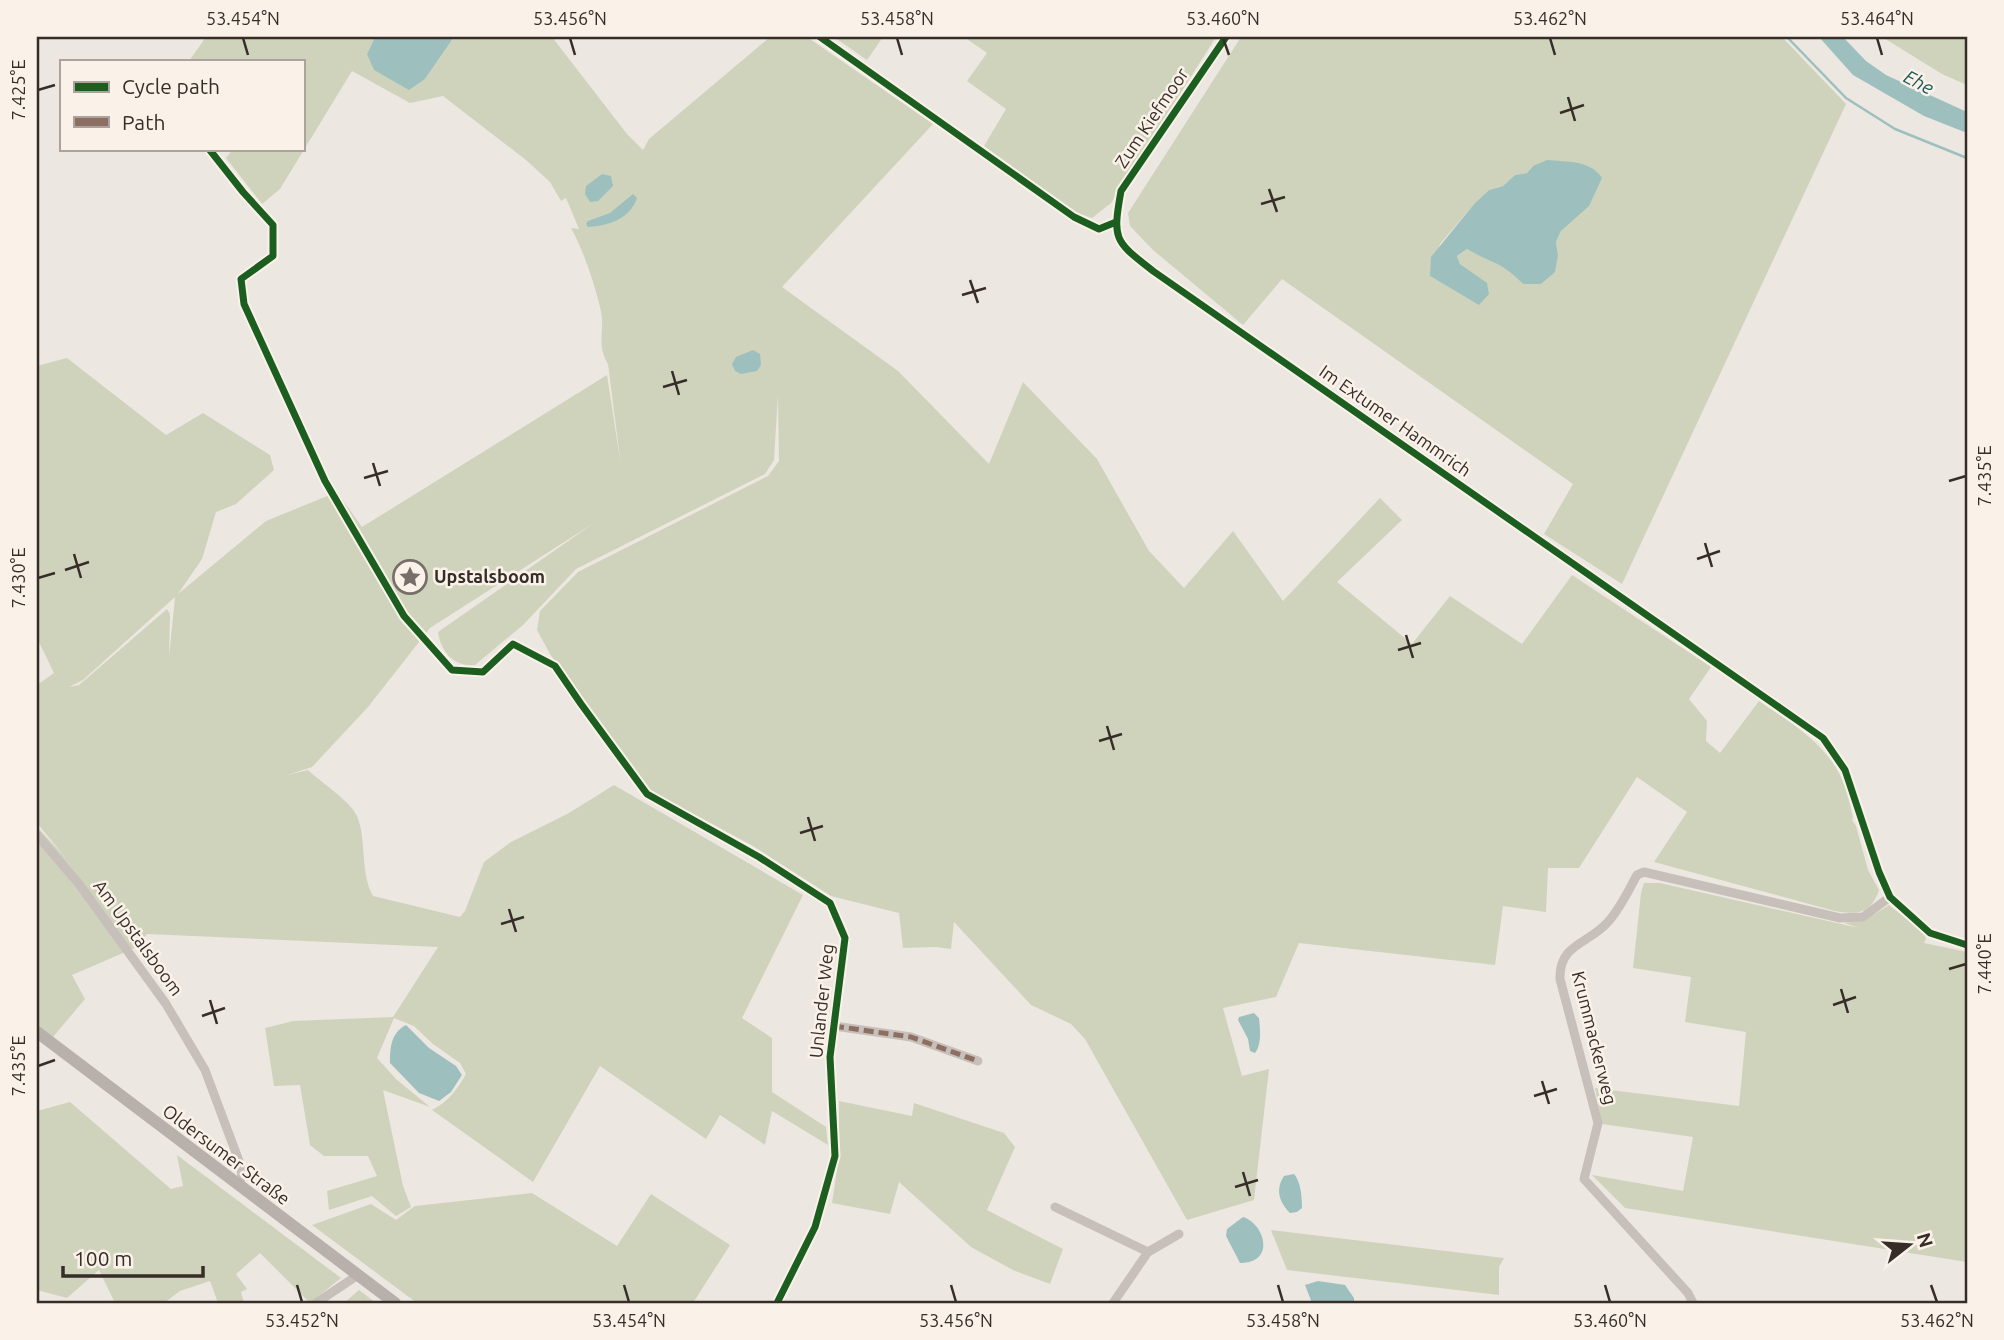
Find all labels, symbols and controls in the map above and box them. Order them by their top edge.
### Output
text: 53.454°N [206,8,280,28]
text: 53.456°N [533,8,607,28]
text: 53.458°N [860,8,934,28]
text: 53.460°N [1186,8,1260,28]
text: 53.462°N [1513,8,1587,28]
text: 53.464°N [1840,8,1914,28]
text: 7.425°E [8,60,28,120]
legend [60,60,304,150]
street label: Zum Kiefmoor [1110,64,1192,171]
water label: Ehe [1900,65,1938,99]
text: Cycle path [122,74,220,98]
text: Path [122,110,165,134]
street label: Im Extumer Hammrich [1316,360,1475,480]
text: 7.435°E [1974,446,1994,506]
text: 7.430°E [8,548,28,608]
place icon: Upstalsboom [391,558,429,596]
place label: Upstalsboom [434,566,545,586]
street label: Am Upstalsboom [90,876,187,999]
text: 7.440°E [1974,934,1994,994]
street label: Unlander Weg [805,943,837,1059]
street label: Krummackerweg [1569,969,1621,1107]
text: 7.435°E [8,1036,28,1096]
street label: Oldersumer Straße [159,1100,294,1208]
north arrow [1874,1210,1944,1280]
text: N [1913,1230,1938,1250]
scale bar [63,1235,203,1279]
text: 100 m [74,1246,132,1270]
text: 53.452°N [265,1310,339,1330]
text: 53.454°N [592,1310,666,1330]
text: 53.456°N [919,1310,993,1330]
text: 53.458°N [1246,1310,1320,1330]
text: 53.460°N [1573,1310,1647,1330]
text: 53.462°N [1900,1310,1974,1330]

